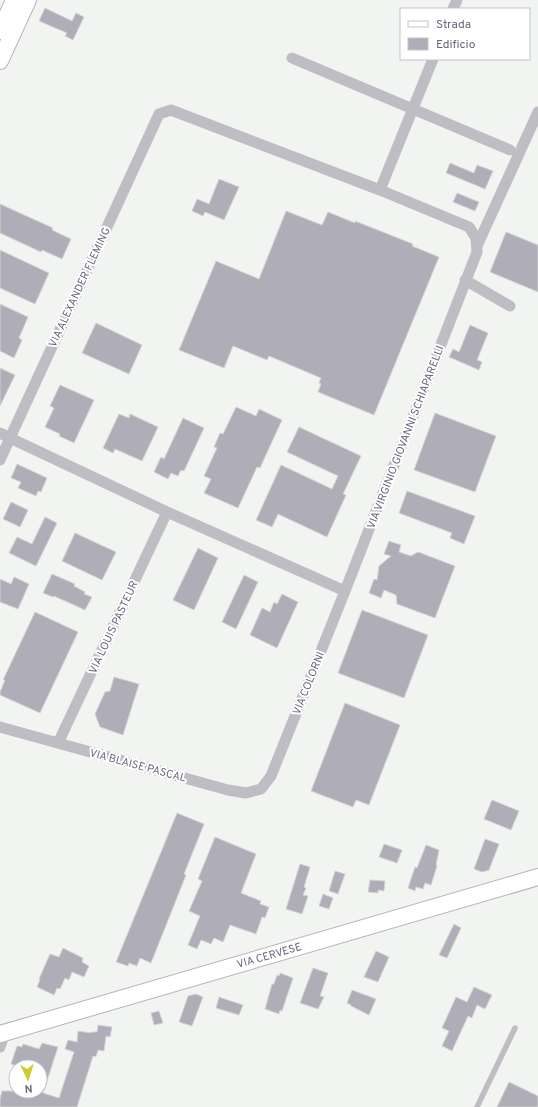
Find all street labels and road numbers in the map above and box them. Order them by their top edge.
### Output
street label: VIA ALEXANDER FLEMING [46,225,114,350]
street label: VIA VIRGINIO GIOVANNI SCHIAPARELLI [364,344,447,531]
street label: VIA LOUIS PASTEUR [86,579,142,676]
street label: VIA COLORNI [290,650,328,717]
street label: VIA BLAISE PASCAL [88,746,187,786]
street label: VIA CERVESE [235,940,303,972]

